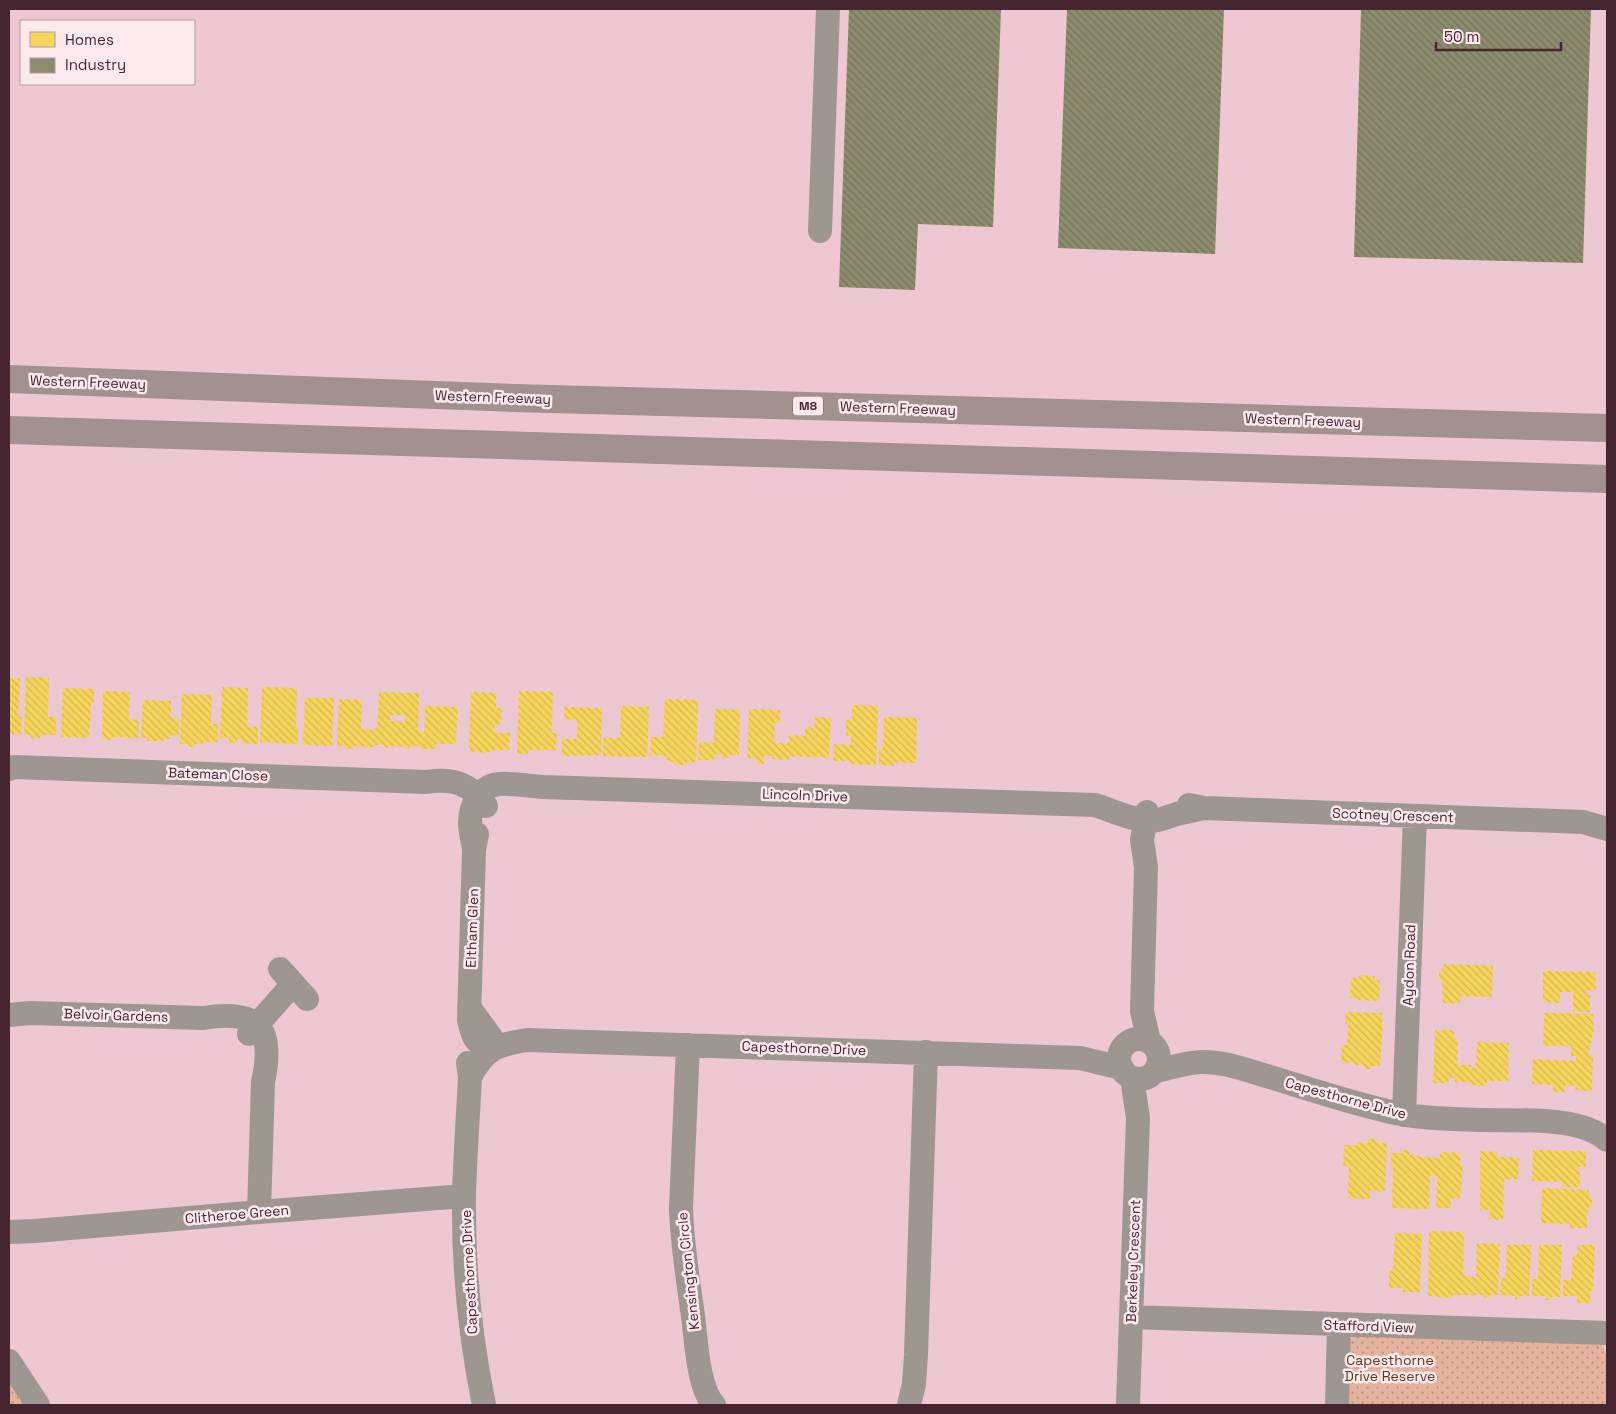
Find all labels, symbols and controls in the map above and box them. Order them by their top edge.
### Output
legend [20,20,195,85]
scale bar [1436,20,1561,52]
text: 50 m [1444,27,1479,46]
text: Homes [65,30,114,49]
text: Industry [65,55,126,74]
street label: Western Freeway [30,371,146,393]
street label: Western Freeway [435,386,551,408]
road number: M8 [793,396,823,416]
street label: Western Freeway [840,397,956,419]
street label: Western Freeway [1245,409,1361,431]
street label: Bateman Close [168,763,268,785]
street label: Lincoln Drive [762,785,848,805]
street label: Scotney Crescent [1332,804,1454,826]
street label: Eltham Glen [462,888,482,968]
street label: Aydon Road [1399,924,1419,1006]
street label: Belvoir Gardens [63,1004,169,1026]
street label: Capesthorne Drive [741,1037,867,1059]
street label: Capesthorne Drive [1284,1073,1408,1123]
street label: Berkeley Crescent [1122,1199,1144,1323]
street label: Clitheroe Green [184,1200,290,1228]
street label: Capesthorne Drive [457,1209,481,1335]
street label: Kensington Circle [673,1211,703,1331]
street label: Stafford View [1323,1315,1415,1337]
park label: Capesthorne Drive Reserve [1345,1351,1435,1385]

